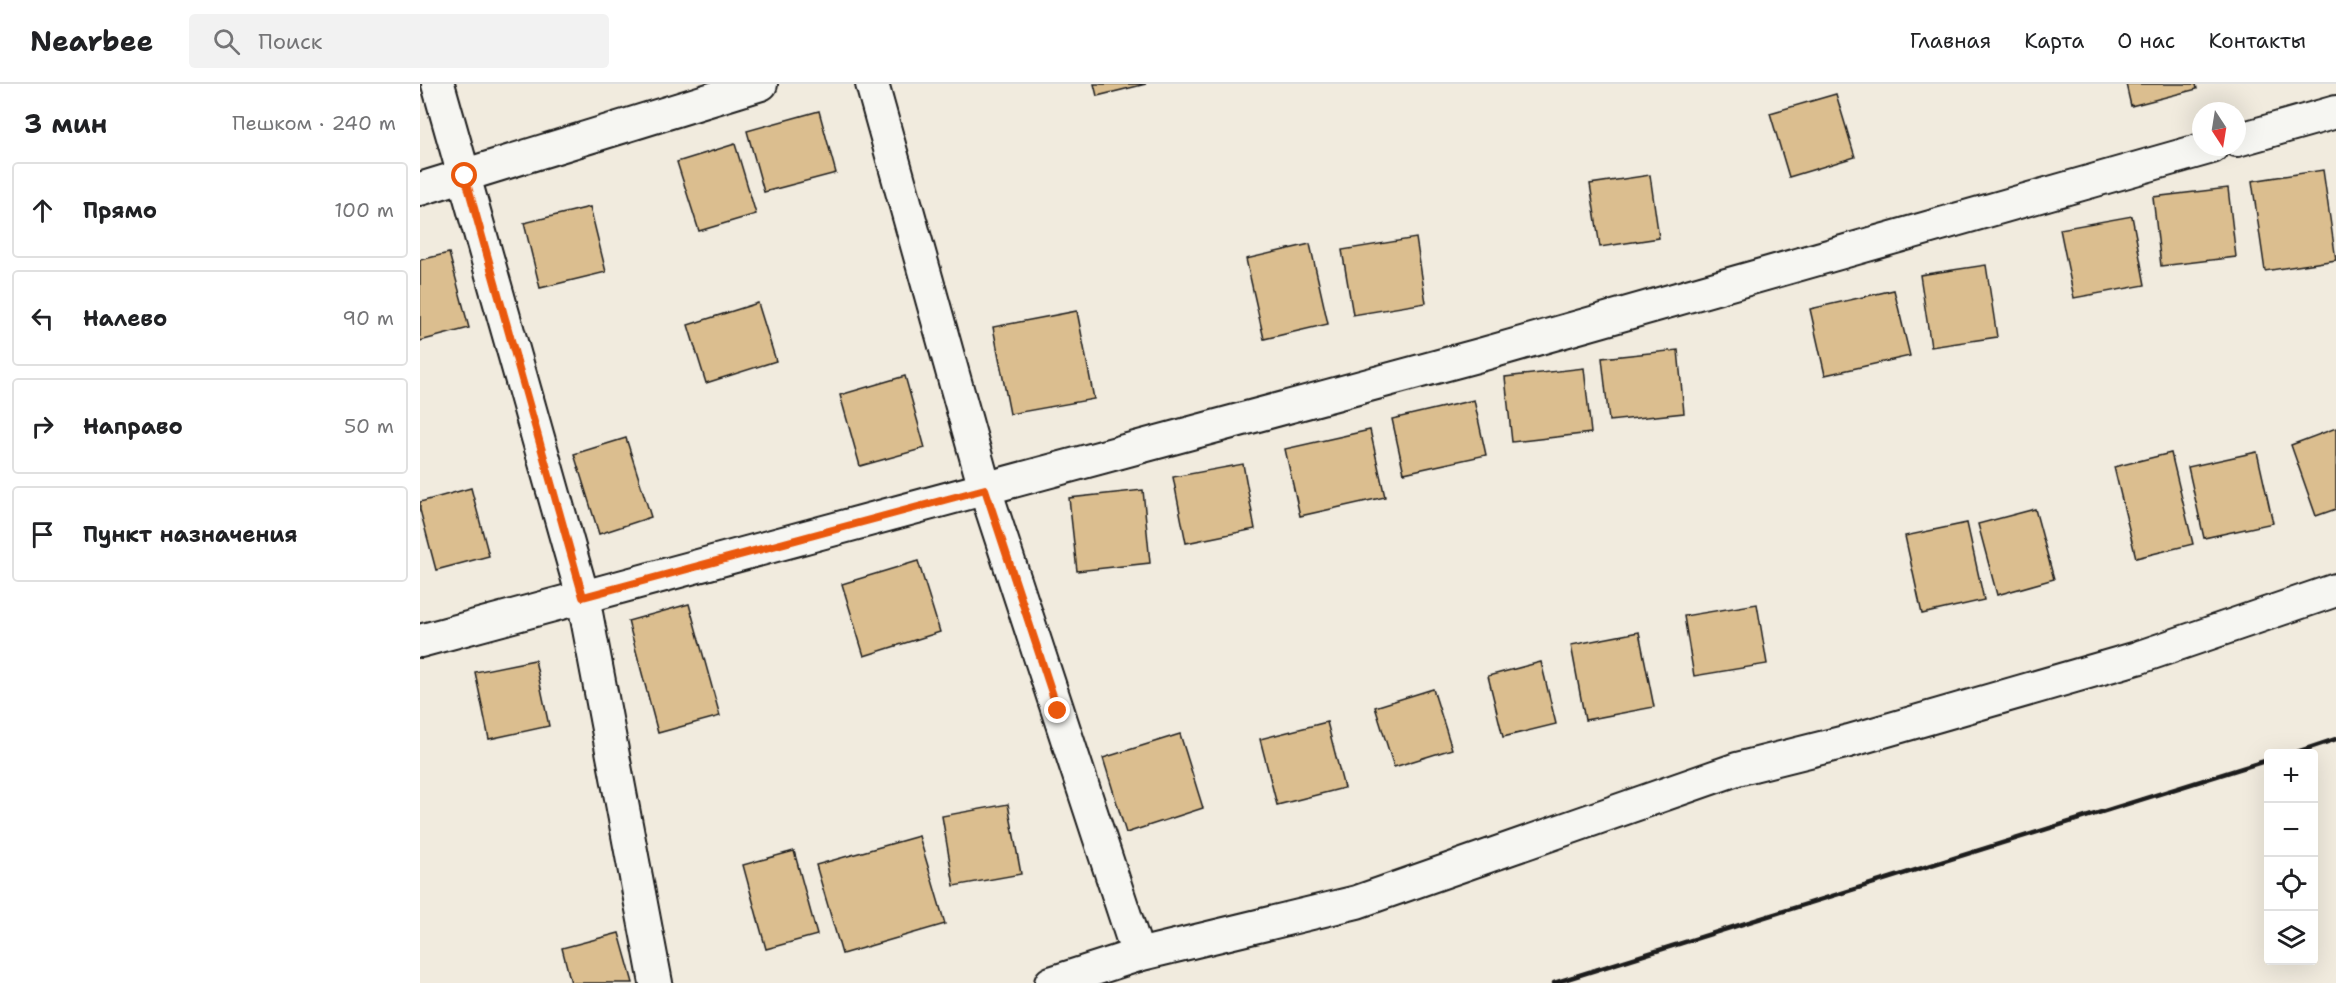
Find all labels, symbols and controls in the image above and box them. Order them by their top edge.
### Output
search box [189,14,609,68]
text: Nearbee [30,22,153,60]
icon: search [210,25,243,58]
text: Поиск [258,27,322,56]
text: Главная [1910,27,1991,55]
text: Карта [2024,27,2084,55]
text: О нас [2117,27,2175,55]
text: Контакты [2208,27,2306,55]
north arrow [2192,102,2246,156]
text: 3 мин [24,106,107,141]
text: Пешком · 240 m [232,110,396,136]
route start [451,162,477,188]
icon: ahead [26,194,59,227]
text: Прямо [83,196,157,225]
text: 100 m [334,197,394,223]
icon: left [26,302,59,335]
text: Налево [83,304,167,333]
text: 90 m [342,305,394,331]
icon: right [26,410,59,443]
text: Направо [83,412,183,441]
text: 50 m [344,413,394,439]
icon: arrive [26,518,59,551]
text: Пункт назначения [83,520,297,549]
route end [1044,697,1070,723]
map controls [2264,749,2318,965]
button: + [2264,749,2318,803]
button: − [2264,803,2318,857]
button: locate [2264,857,2318,911]
button: layers [2264,911,2318,965]

